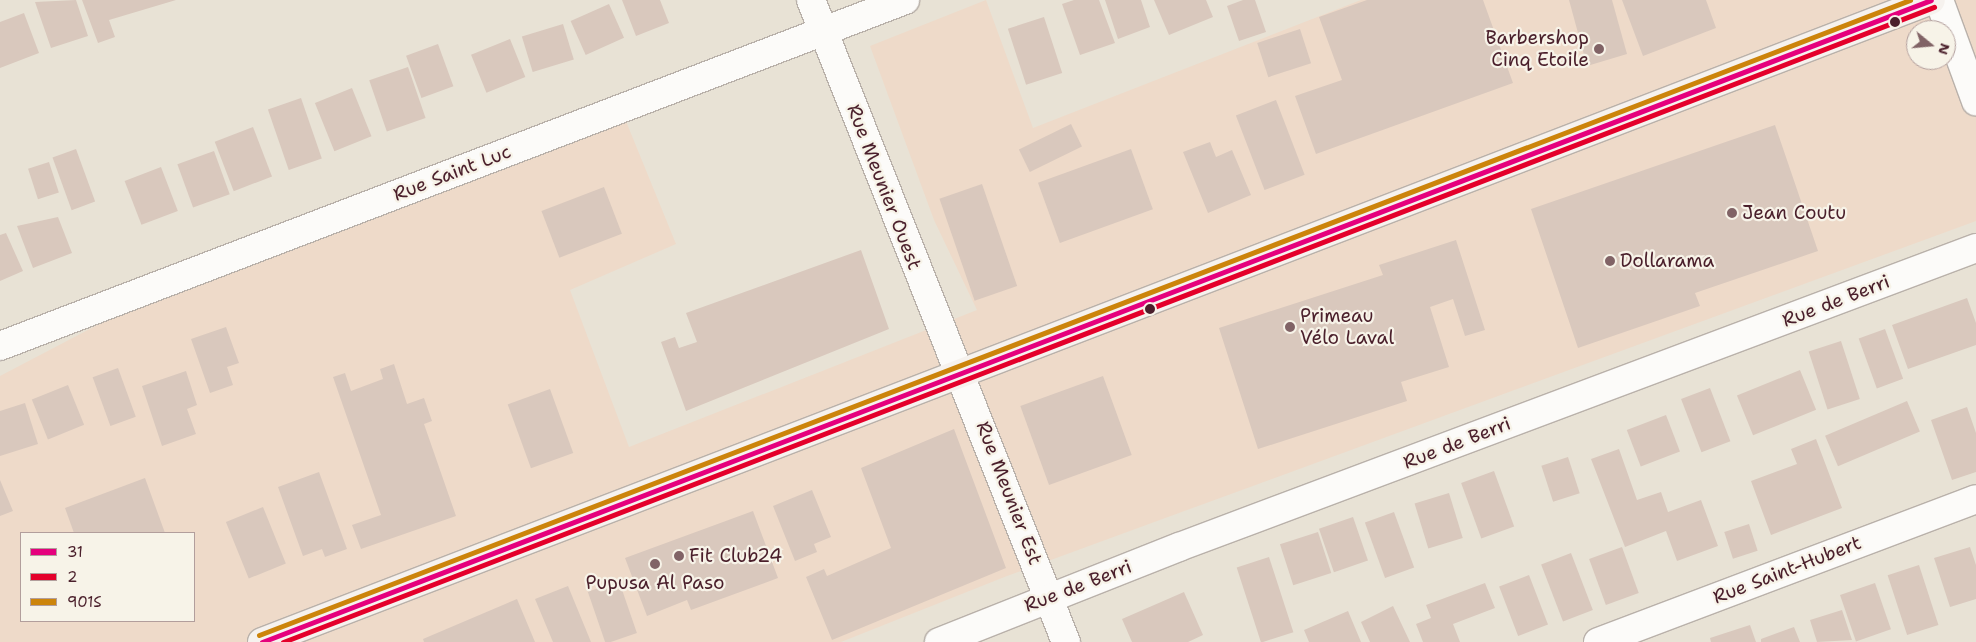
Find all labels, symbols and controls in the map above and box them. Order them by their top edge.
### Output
unlabelled marker [1890,17,1900,27]
north arrow [1906,20,1956,70]
place label: Barbershop Cinq Etoile [1485,27,1589,71]
text: N [1934,41,1955,57]
marker: Barbershop Cinq Etoile [1593,43,1605,55]
street label: Rue Meunier Ouest [842,101,926,273]
street label: Rue Saint Luc [390,140,514,206]
place label: Jean Coutu [1742,202,1846,224]
marker: Jean Coutu [1726,207,1738,219]
place label: Dollarama [1620,250,1714,272]
marker: Dollarama [1604,255,1616,267]
street label: Rue de Berri [1779,270,1893,332]
unlabelled marker [1145,304,1155,314]
place label: Primeau Vélo Laval [1300,305,1394,349]
marker: Primeau Vélo Laval [1284,321,1296,333]
street label: Rue de Berri [1400,412,1514,474]
street label: Rue Meunier Est [971,418,1047,568]
street label: Rue Saint-Hubert [1710,531,1864,609]
legend [20,532,195,622]
text: 31 [67,542,83,562]
place label: Fit Club24 [689,545,782,567]
marker: Fit Club24 [673,550,685,562]
street label: Rue de Berri [1021,555,1135,617]
marker: Pupusa Al Paso [649,558,661,570]
text: 2 [67,567,78,587]
place label: Pupusa Al Paso [586,572,724,594]
text: 901S [67,592,102,612]

